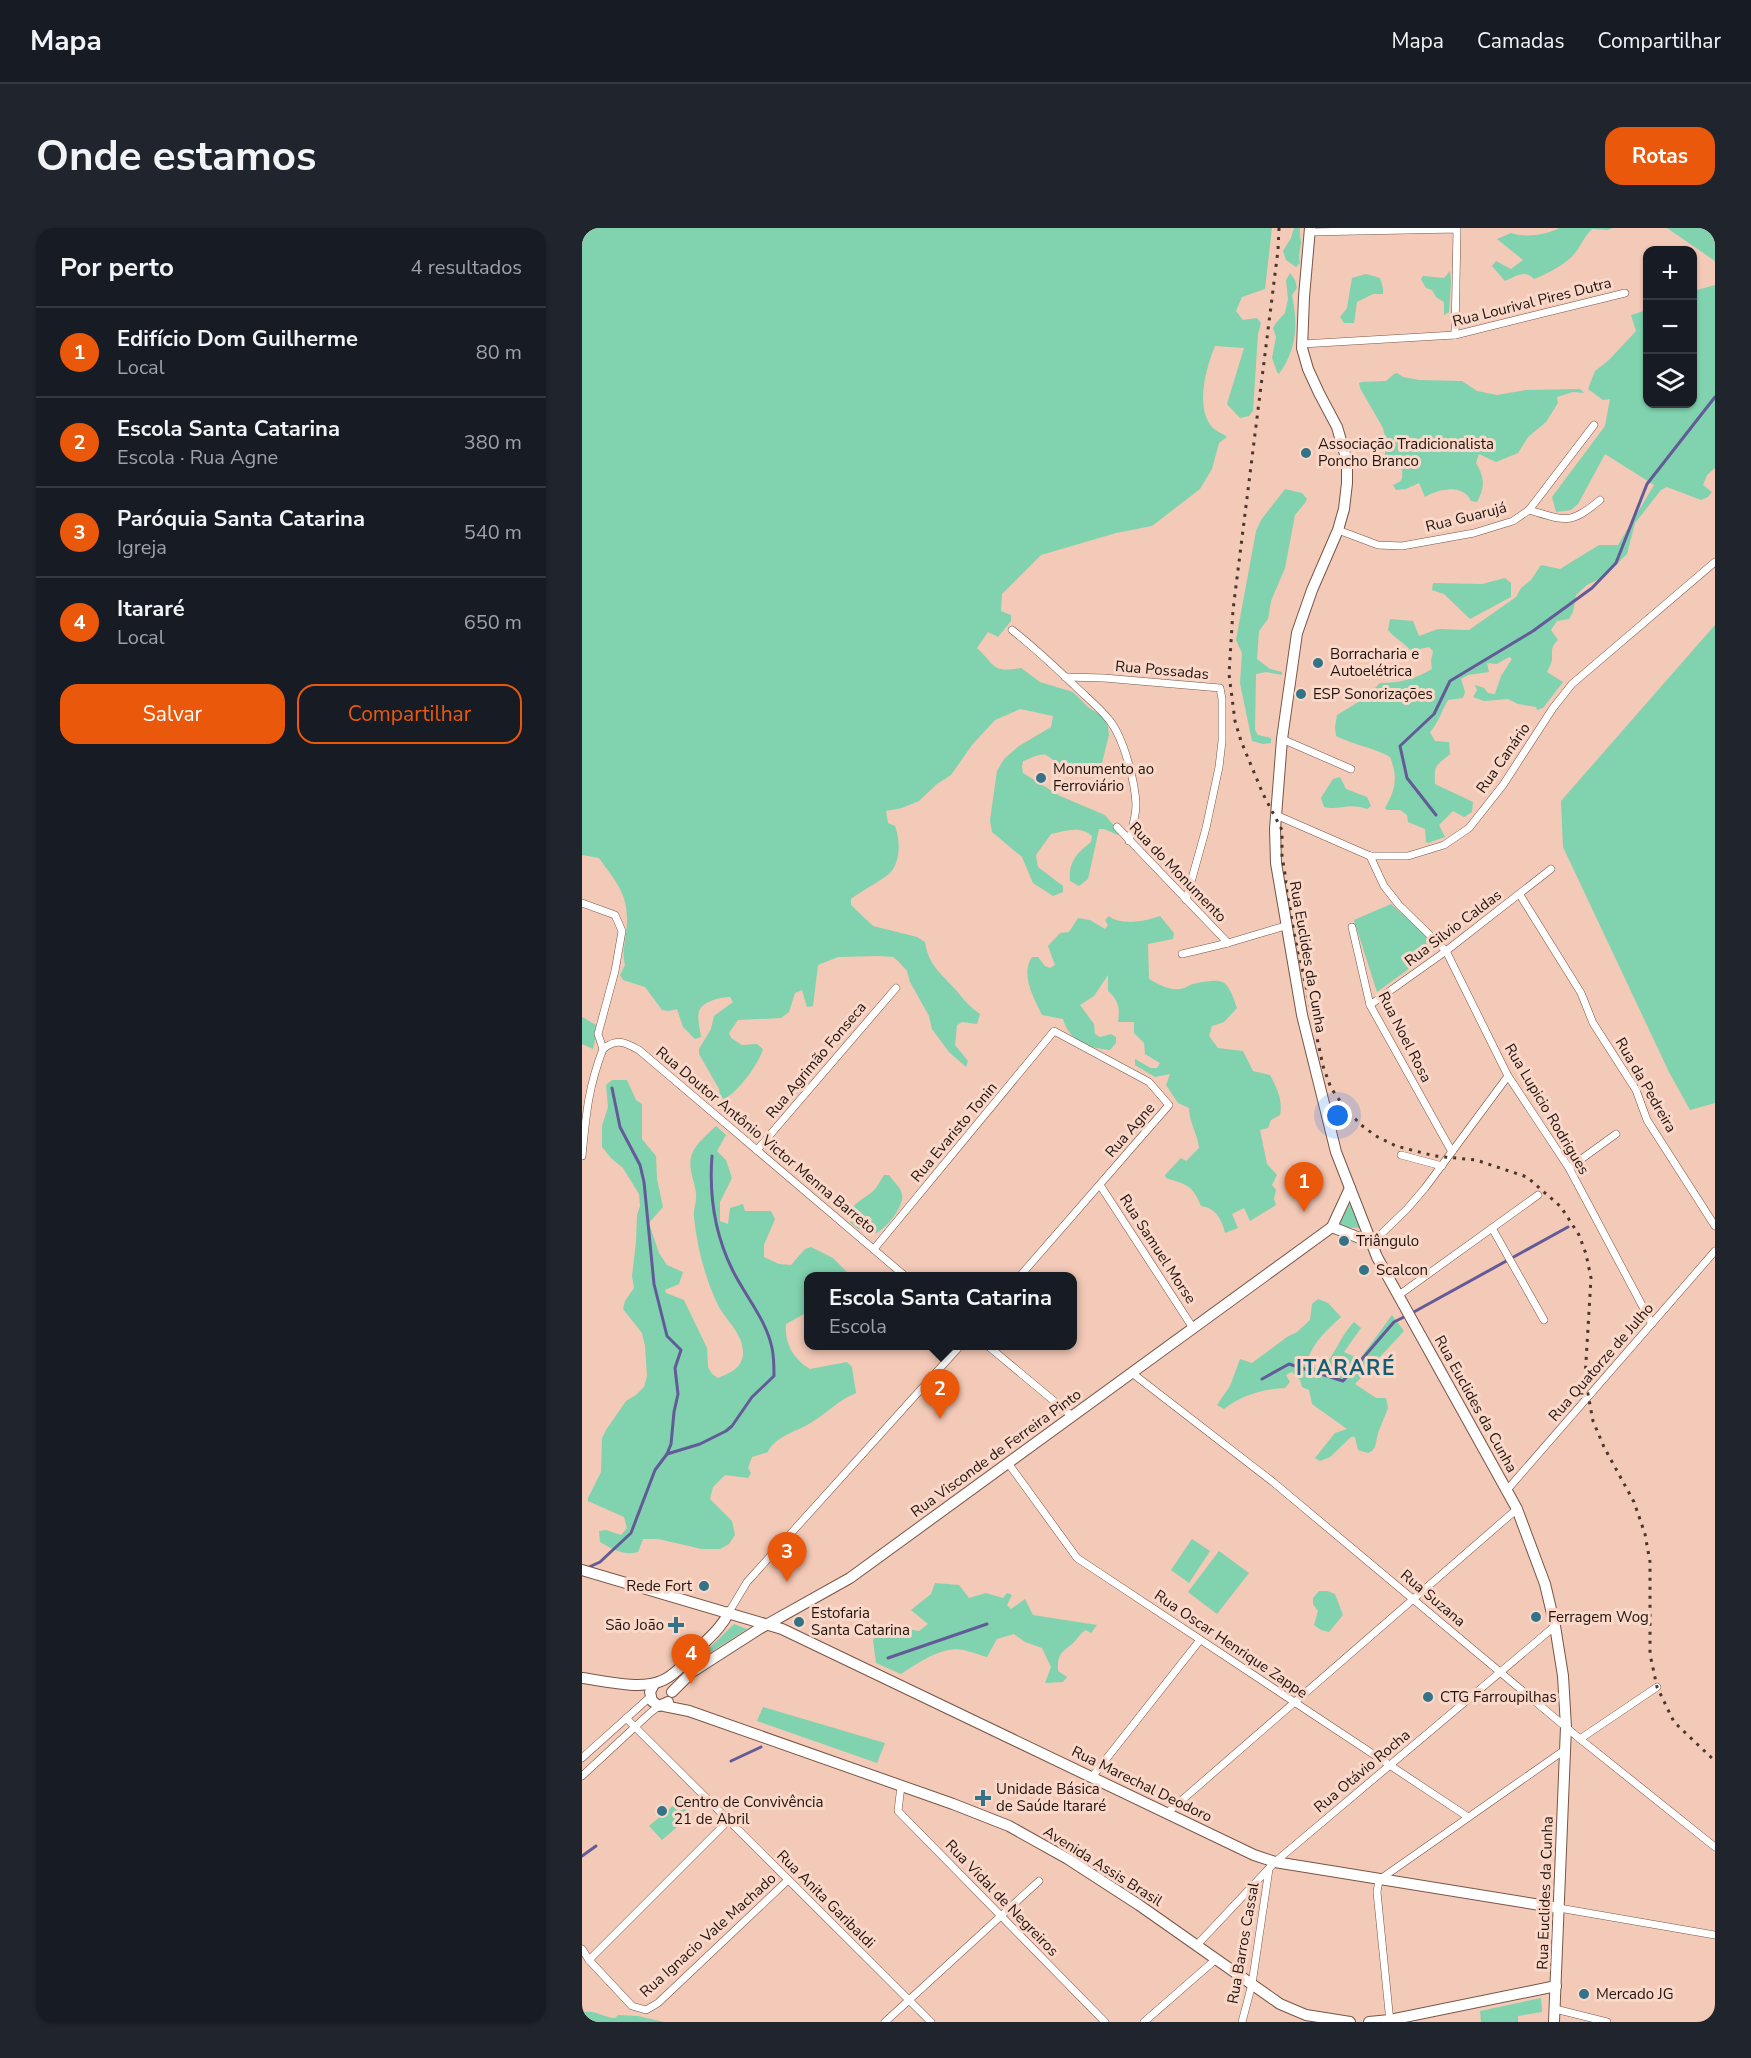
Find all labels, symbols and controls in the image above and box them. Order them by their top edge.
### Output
text: Mapa [30,22,102,60]
text: Mapa [1392,27,1444,55]
text: Camadas [1477,27,1564,55]
text: Compartilhar [1597,27,1721,55]
button: Rotas [1605,127,1715,185]
text: Onde estamos [36,128,317,185]
map controls [1643,246,1697,408]
button: + [1643,246,1697,300]
text: Por perto [60,250,174,285]
text: 4 resultados [411,254,522,281]
street label: Rua Lourival Pires Dutra [1450,273,1614,331]
button: − [1643,300,1697,354]
text: Edifício Dom Guilherme [117,324,358,354]
text: 1 [74,339,86,366]
text: 80 m [476,339,522,366]
text: Local [117,354,165,381]
button: layers [1643,354,1697,408]
text: Escola Santa Catarina [117,414,340,444]
text: 2 [74,429,86,456]
text: 380 m [464,429,522,456]
place label: Associação Tradicionalista Poncho Branco [1318,434,1494,471]
text: Escola · Rua Agne [117,444,278,471]
marker: Associação Tradicionalista Poncho Branco [1299,446,1313,460]
street label: Rua Guarujá [1423,497,1509,537]
text: Paróquia Santa Catarina [117,504,365,534]
text: 3 [74,519,86,546]
text: 540 m [464,519,522,546]
text: Igreja [117,534,167,561]
text: Itararé [117,594,185,624]
text: 4 [74,609,86,636]
text: 650 m [464,609,522,636]
text: Local [117,624,165,651]
place label: Borracharia e Autoelétrica [1330,644,1419,681]
street label: Rua Possadas [1114,656,1210,684]
marker: Borracharia e Autoelétrica [1311,656,1325,670]
button: Salvar [60,684,285,744]
button: Compartilhar [297,684,522,744]
place label: ESP Sonorizações [1313,684,1433,704]
marker: ESP Sonorizações [1294,687,1308,701]
street label: Rua Canário [1471,719,1535,797]
place label: Monumento ao Ferroviário [1053,759,1154,796]
marker: Monumento ao Ferroviário [1034,771,1048,785]
street label: Rua do Monumento [1125,818,1231,926]
street label: Rua Euclides da Cunha [1285,879,1331,1035]
street label: Rua Silvio Caldas [1400,885,1506,971]
street label: Rua Noel Rosa [1374,988,1436,1086]
street label: Rua Agrimão Fonseca [761,997,871,1123]
street label: Rua da Pedreira [1611,1034,1681,1136]
street label: Rua Lupicio Rodrigues [1500,1040,1594,1178]
street label: Rua Doutor Antônio Victor Menna Barreto [652,1042,880,1238]
street label: Rua Evaristo Tonin [906,1078,1002,1186]
street label: Rua Agne [1101,1098,1159,1162]
your location [1323,1101,1352,1130]
pin: 1 [1284,1162,1324,1212]
street label: Rua Samuel Morse [1115,1190,1201,1308]
place label: Triângulo [1356,1231,1419,1251]
marker: Triângulo [1337,1234,1351,1248]
place label: Scalcon [1376,1260,1428,1280]
marker: Scalcon [1357,1263,1371,1277]
popup [804,1272,1077,1350]
text: Escola Santa Catarina [829,1283,1052,1313]
street label: Rua Quatorze de Julho [1544,1299,1658,1425]
text: Escola [829,1313,887,1340]
street label: Rua Euclides da Cunha [1430,1332,1522,1476]
district label: ITARARÉ [1296,1354,1396,1382]
pin: 2 [920,1370,960,1419]
street label: Rua Visconde de Ferreira Pinto [907,1384,1085,1522]
pin: 3 [768,1532,806,1582]
street label: Rua Suzana [1396,1565,1470,1631]
place label: Rede Fort [626,1576,693,1596]
marker: Rede Fort [697,1579,711,1593]
street label: Rua Oscar Henrique Zappe [1150,1585,1312,1703]
place label: Estofaria Santa Catarina [811,1603,910,1640]
place label: Ferragem Wog [1548,1607,1649,1627]
marker: Ferragem Wog [1529,1610,1543,1624]
place label: São João [605,1615,664,1635]
marker: Estofaria Santa Catarina [792,1615,806,1629]
marker: São João [669,1618,683,1632]
pin: 4 [672,1634,710,1684]
place label: CTG Farroupilhas [1440,1687,1557,1707]
marker: CTG Farroupilhas [1421,1690,1435,1704]
street label: Rua Otávio Rocha [1310,1725,1414,1817]
street label: Rua Marechal Deodoro [1068,1741,1216,1827]
place label: Unidade Básica de Saúde Itararé [996,1779,1106,1816]
marker: Unidade Básica de Saúde Itararé [974,1789,992,1807]
place label: Centro de Convivência 21 de Abril [674,1792,823,1829]
marker: Centro de Convivência 21 de Abril [655,1804,669,1818]
street label: Rua Euclides da Cunha [1532,1816,1558,1970]
street label: Avenida Assis Brasil [1040,1821,1167,1911]
street label: Rua Vidal de Negreiros [941,1835,1063,1961]
street label: Rua Anita Garibaldi [773,1846,879,1952]
street label: Rua Ignacio Vale Machado [636,1868,780,2002]
street label: Rua Barros Cassal [1222,1880,1264,2005]
place label: Mercado JG [1596,1984,1674,2004]
marker: Mercado JG [1577,1987,1591,2001]

